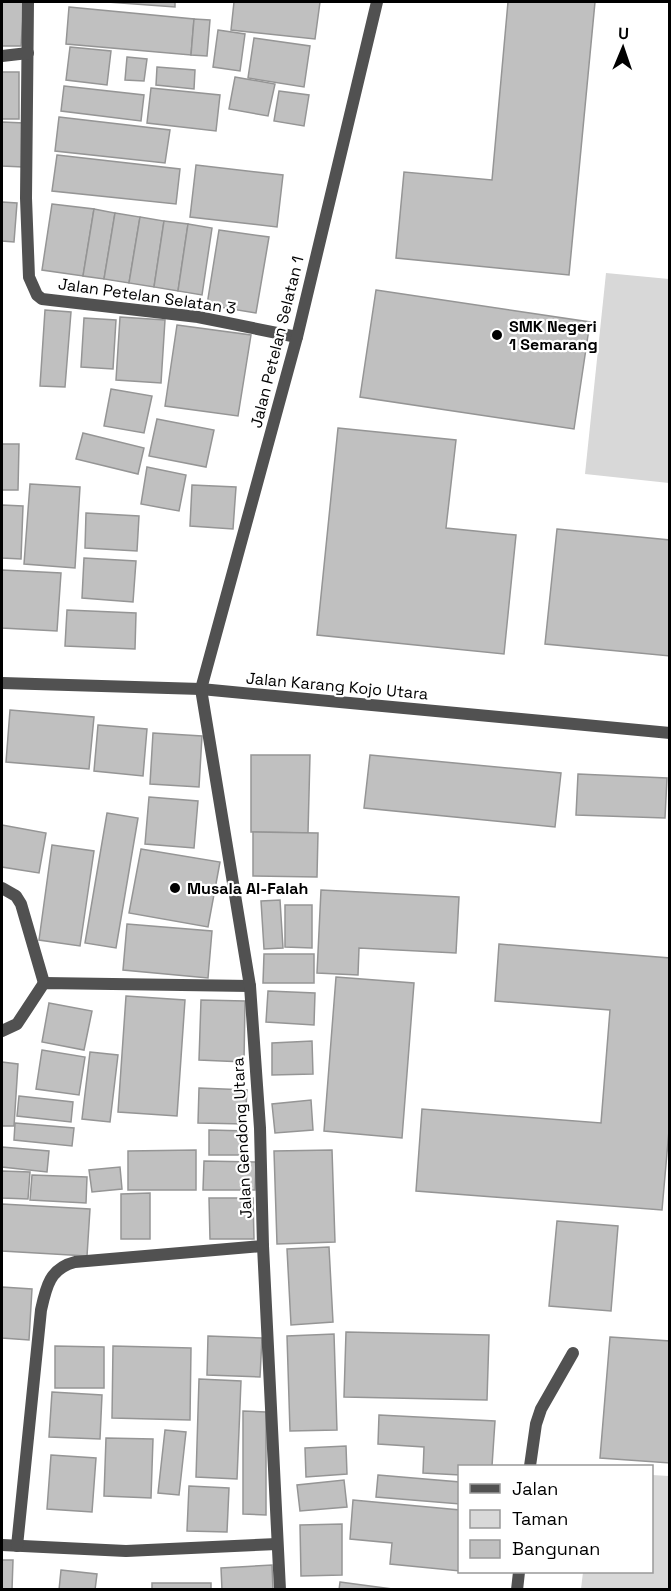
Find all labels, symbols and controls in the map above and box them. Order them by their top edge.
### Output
north arrow [593,18,653,78]
text: U [618,23,629,44]
street label: Jalan Petelan Selatan 1 [245,254,309,430]
street label: Jalan Petelan Selatan 3 [57,273,237,319]
place label: SMK Negeri 1 Semarang [509,316,598,355]
marker: SMK Negeri 1 Semarang [490,328,504,342]
street label: Jalan Karang Kojo Utara [245,668,429,704]
place label: Musala Al-Falah [187,878,308,899]
marker: Musala Al-Falah [168,881,182,895]
street label: Jalan Gendong Utara [227,1057,257,1219]
legend [458,1465,653,1573]
text: Jalan [512,1477,558,1500]
text: Taman [512,1507,568,1530]
text: Bangunan [512,1537,600,1560]

